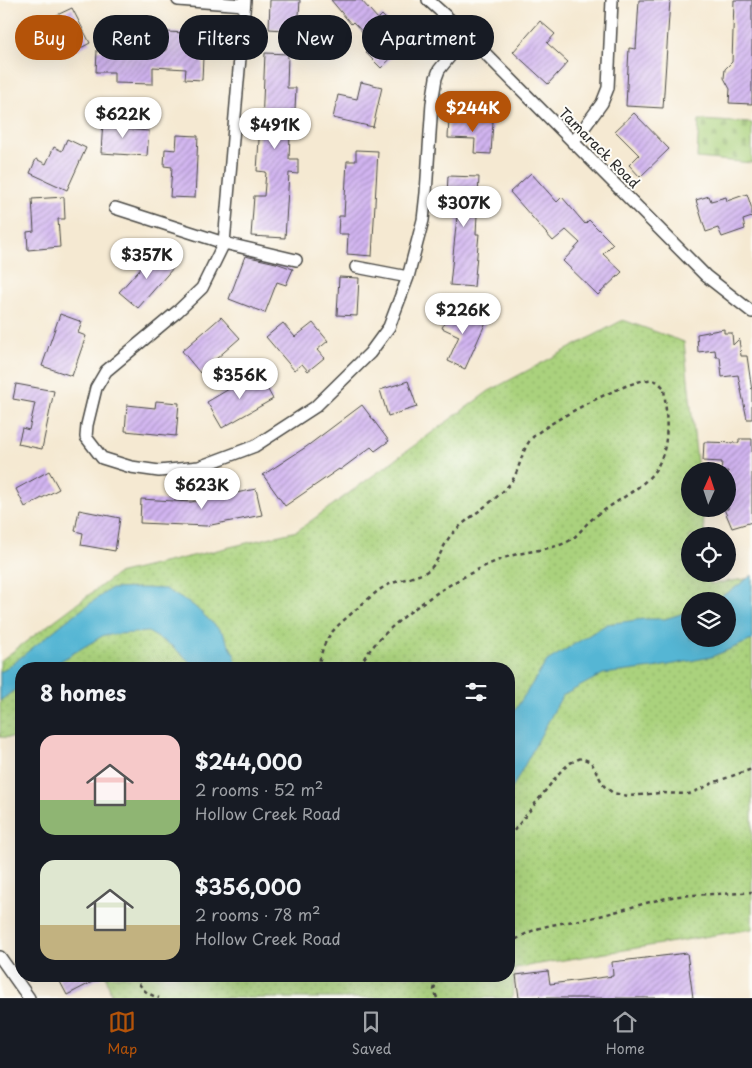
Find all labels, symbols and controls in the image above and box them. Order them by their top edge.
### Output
chip: Buy [15,15,83,60]
chip: Rent [93,15,169,60]
chip: Filters [179,15,268,60]
chip: New [278,15,352,60]
chip: Apartment [362,15,494,60]
pin: $244K [438,90,508,133]
text: $244K [446,95,500,119]
pin: $622K [88,96,158,139]
text: $622K [96,101,150,125]
street label: Tamarack Road [554,102,645,193]
pin: $491K [240,108,310,150]
text: $491K [250,112,300,136]
pin: $307K [429,186,499,228]
text: $307K [437,190,491,214]
pin: $357K [112,238,182,280]
text: $357K [121,242,173,266]
pin: $226K [428,292,498,335]
text: $226K [436,297,490,321]
pin: $356K [205,358,275,400]
text: $356K [213,362,267,386]
north arrow [681,462,736,518]
map controls [681,462,736,647]
pin: $623K [167,468,237,510]
text: $623K [175,472,229,496]
button: locate [681,527,736,582]
button: layers [681,592,736,647]
text: 8 homes [40,676,126,708]
icon: filters [462,678,490,706]
text: $244,000 [195,745,302,777]
icon: home [80,755,140,815]
text: 2 rooms · 52 m² [195,777,323,801]
text: Hollow Creek Road [195,801,341,825]
text: $356,000 [195,870,301,902]
icon: home [80,880,140,940]
text: 2 rooms · 78 m² [195,902,321,926]
text: Hollow Creek Road [195,926,341,950]
tab: Map [107,1008,137,1059]
tab: Saved [352,1008,391,1059]
tab: Home [606,1008,645,1059]

